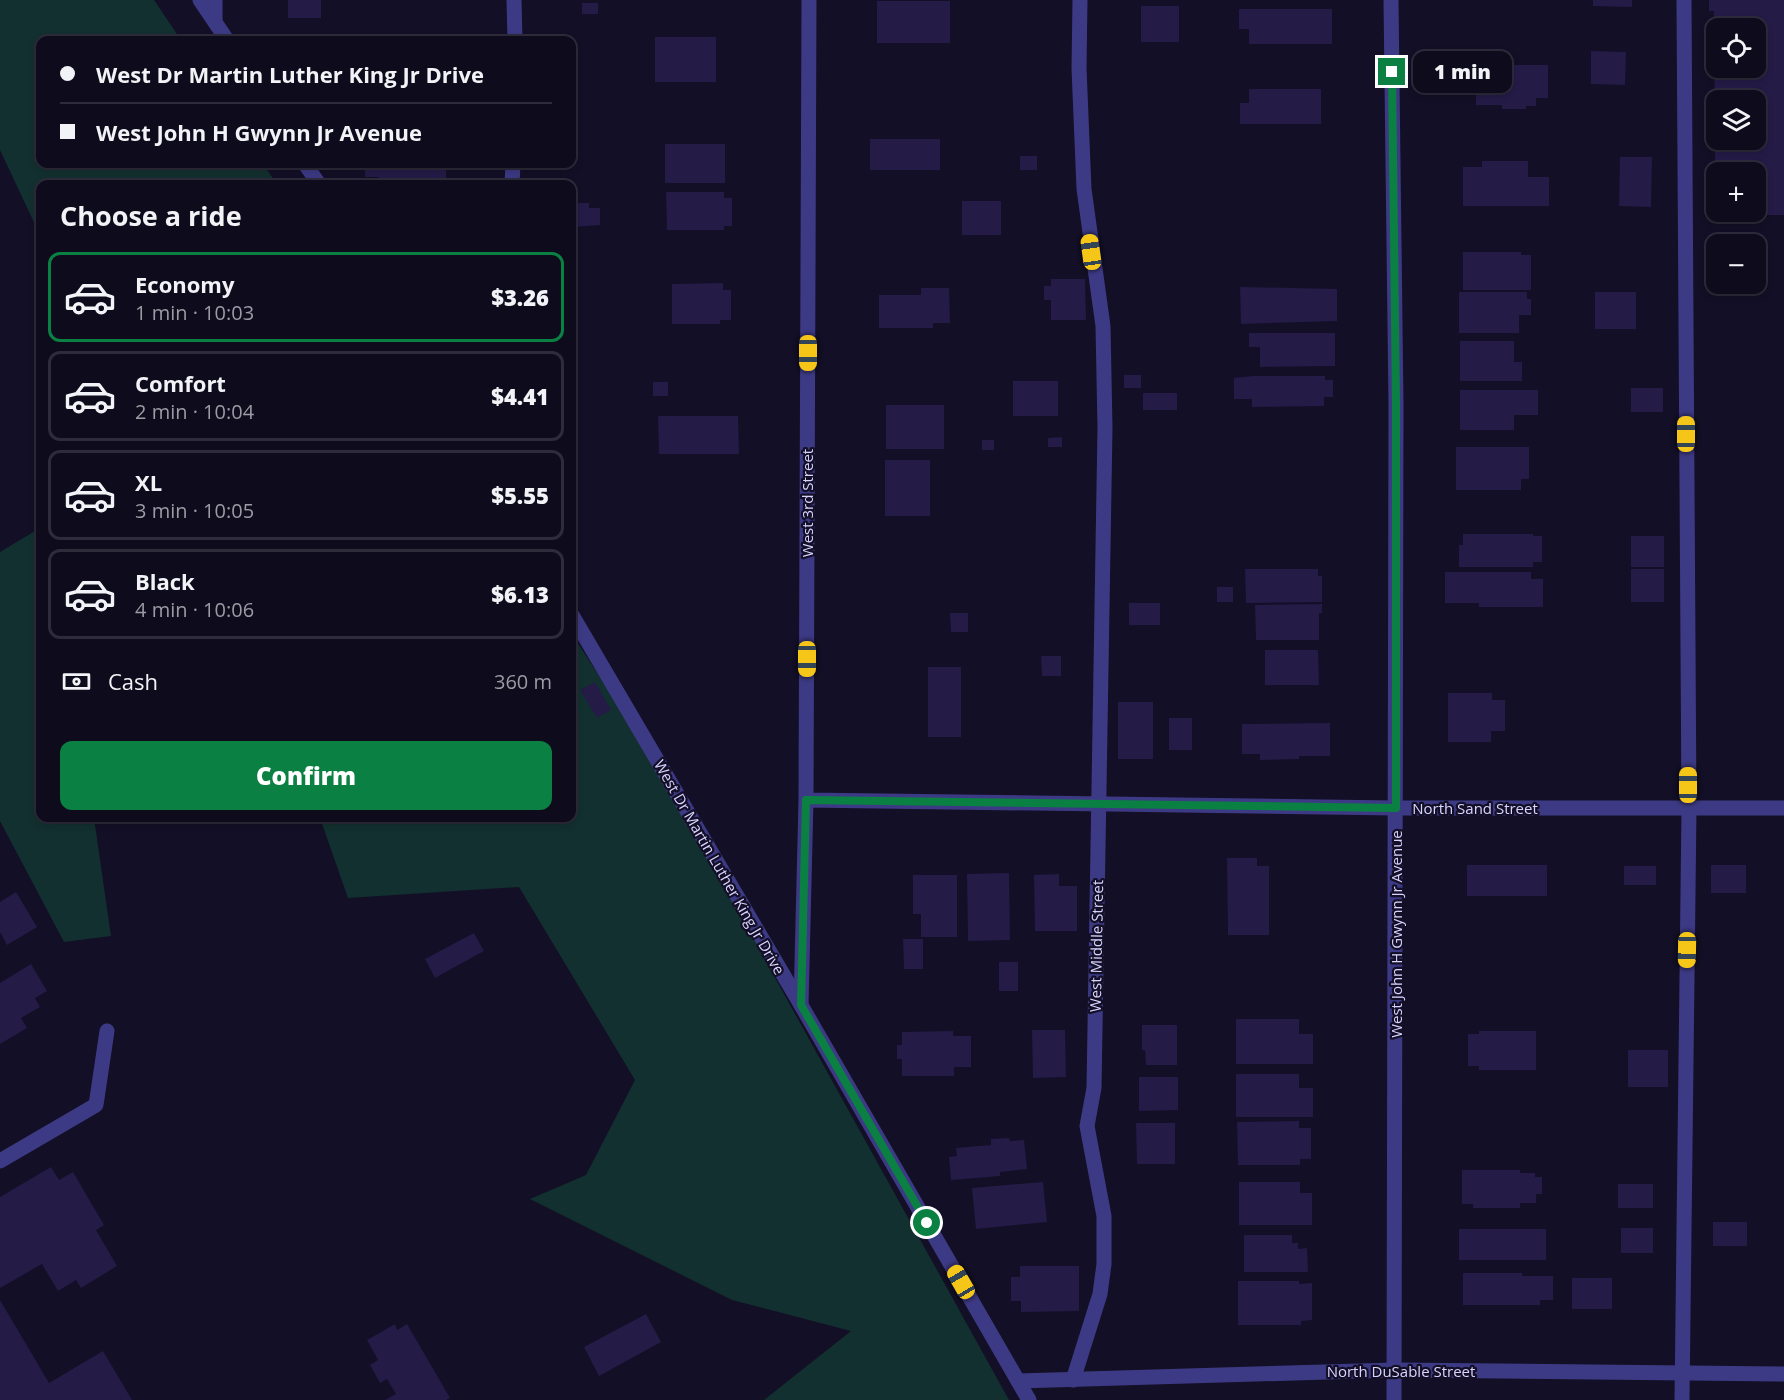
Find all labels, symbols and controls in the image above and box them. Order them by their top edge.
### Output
map controls [1706,18,1766,294]
button: locate [1706,18,1766,78]
callout: 1 min [1413,51,1512,93]
route end [1378,58,1405,85]
text: 1 min [1434,58,1491,85]
text: West Dr Martin Luther King Jr Drive [96,59,484,89]
button: layers [1706,90,1766,150]
text: West John H Gwynn Jr Avenue [96,117,422,147]
button: + [1706,162,1766,222]
text: Choose a ride [60,197,242,234]
car [1080,233,1102,271]
button: − [1706,234,1766,294]
text: Economy [135,269,234,299]
icon: car [63,270,117,324]
text: $3.26 [491,282,549,312]
text: 1 min · 10:03 [135,299,254,326]
car [799,335,817,371]
text: Comfort [135,368,226,398]
icon: car [63,369,117,423]
text: $4.41 [491,381,549,411]
text: 2 min · 10:04 [135,398,254,425]
car [1677,416,1695,452]
street label: West 3rd Street [797,449,817,557]
text: XL [135,467,162,497]
icon: car [63,468,117,522]
text: $5.55 [491,480,549,510]
text: 3 min · 10:05 [135,497,254,524]
text: Black [135,566,195,596]
icon: car [63,567,117,621]
text: $6.13 [491,579,549,609]
text: 4 min · 10:06 [135,596,254,623]
car [798,641,816,677]
icon: cash [60,665,93,698]
text: Cash [108,666,158,696]
text: 360 m [494,668,552,695]
button: Confirm [60,741,552,810]
street label: West Dr Martin Luther King Jr Drive [650,756,790,978]
car [1679,767,1697,803]
street label: North Sand Street [1412,798,1538,818]
street label: West John H Gwynn Jr Avenue [1386,830,1406,1038]
street label: West Middle Street [1085,880,1107,1012]
car [1678,932,1696,968]
route start [913,1209,940,1236]
car [944,1262,978,1302]
street label: North DuSable Street [1327,1361,1475,1381]

